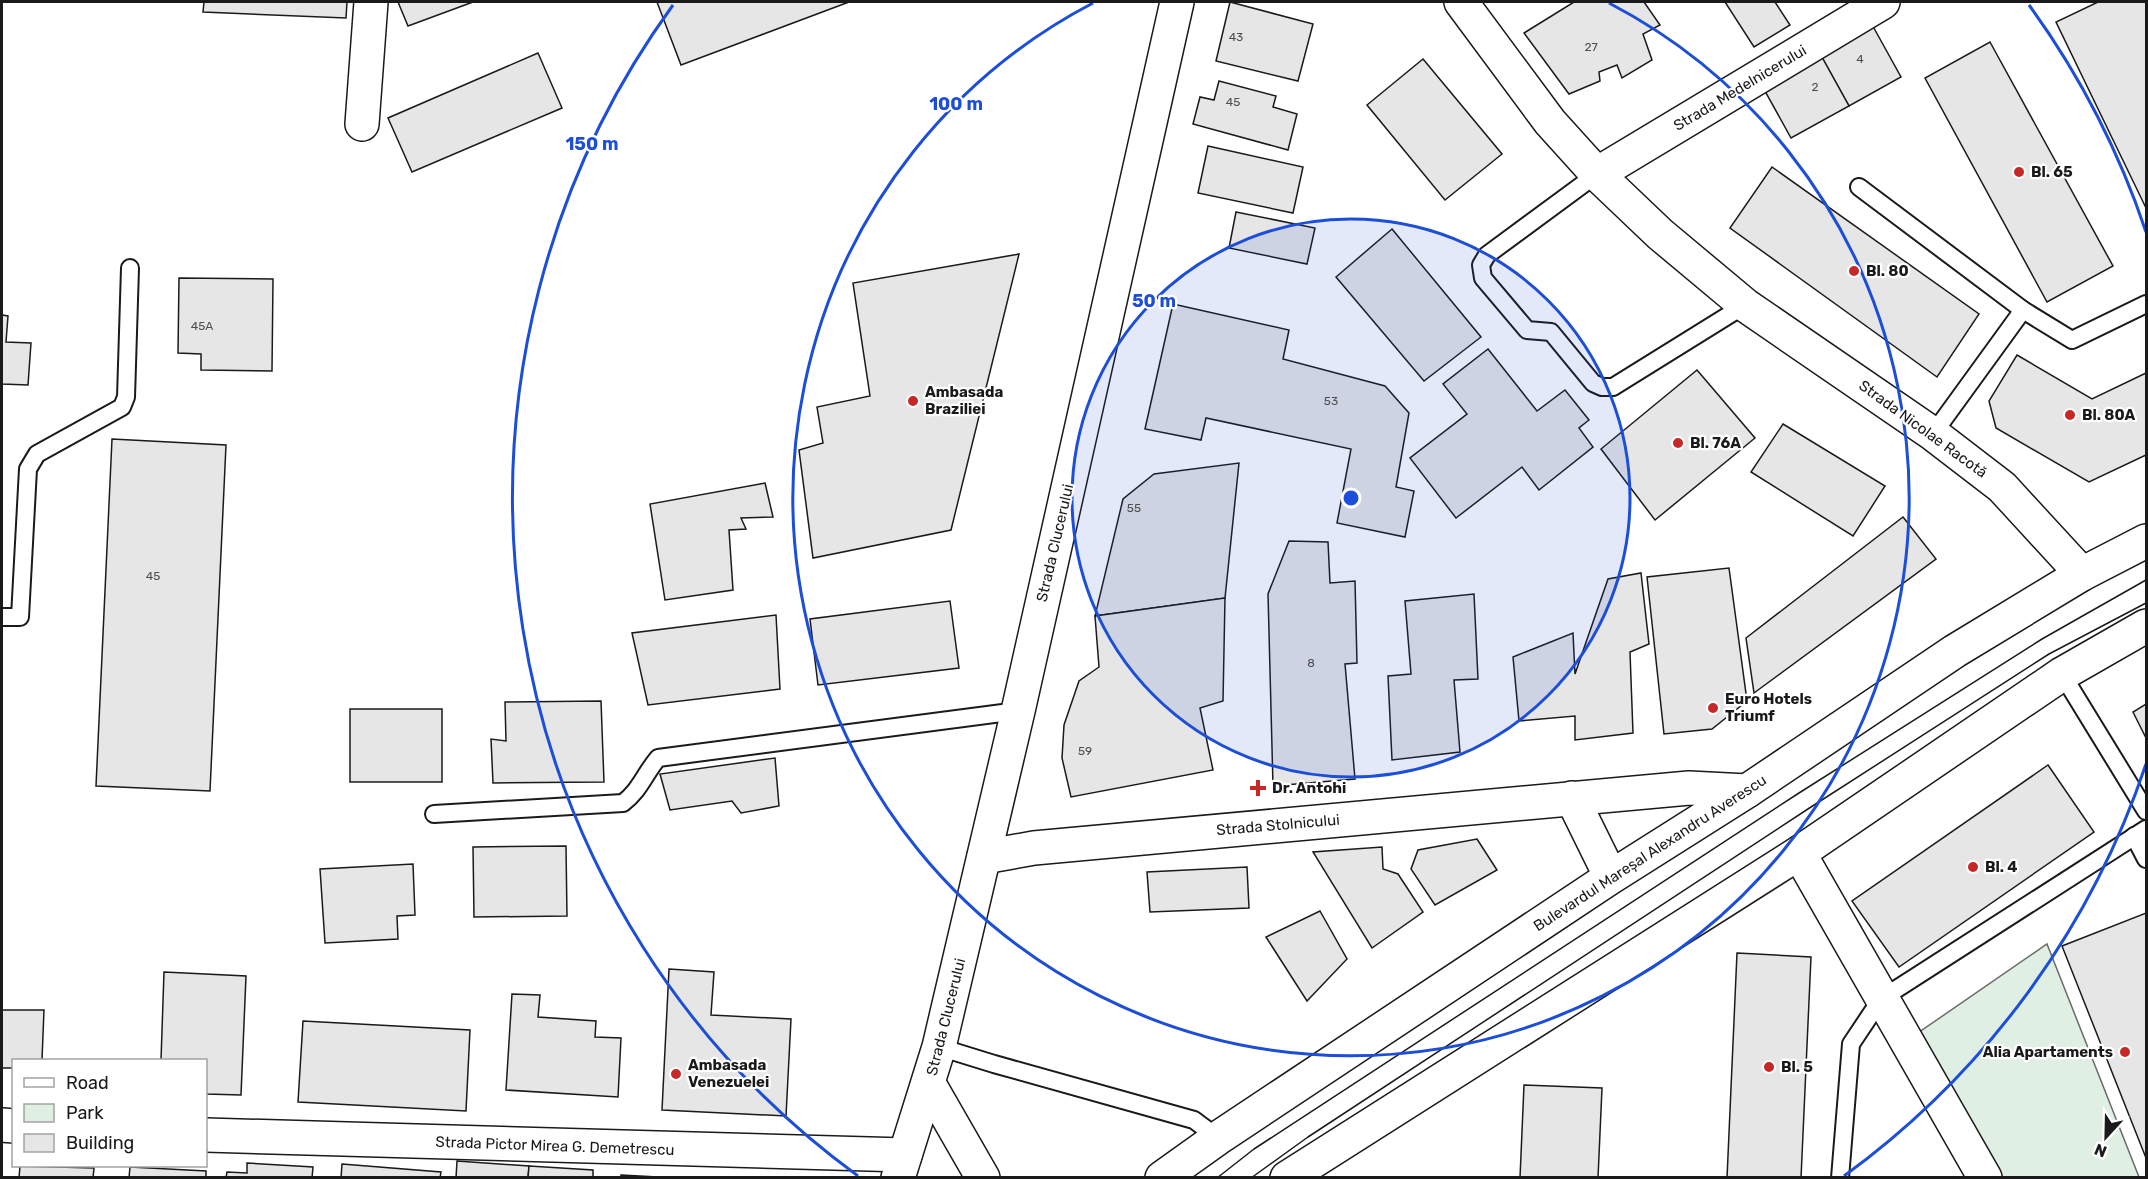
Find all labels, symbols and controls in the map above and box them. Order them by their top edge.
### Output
house number: 43 [1229,30,1243,44]
house number: 27 [1584,40,1598,54]
street label: Strada Medelnicerului [1670,41,1810,135]
house number: 4 [1856,52,1864,66]
house number: 2 [1811,80,1819,94]
text: 100 m [929,93,983,115]
house number: 45 [1226,95,1240,109]
text: 150 m [565,133,619,155]
place label: Bl. 65 [2031,163,2073,181]
marker: Bl. 65 [2012,165,2026,179]
place label: Bl. 80 [1866,262,1909,280]
marker: Bl. 80 [1847,264,1861,278]
text: 50 m [1132,290,1176,312]
house number: 45A [191,319,213,333]
street label: Strada Nicolae Racotă [1855,376,1991,482]
place label: Ambasada Braziliei [925,383,1003,418]
marker: Ambasada Braziliei [906,394,920,408]
house number: 53 [1324,394,1338,408]
place label: Bl. 80A [2082,406,2136,424]
marker: Bl. 80A [2063,408,2077,422]
place label: Bl. 76A [1690,434,1741,452]
marker: Bl. 76A [1671,436,1685,450]
street label: Strada Clucerului [1033,482,1077,604]
centre of rings [1341,488,1361,508]
house number: 55 [1127,501,1141,515]
house number: 45 [146,569,160,583]
house number: 8 [1307,656,1315,670]
place label: Euro Hotels Triumf [1725,690,1812,725]
marker: Euro Hotels Triumf [1706,701,1720,715]
house number: 59 [1078,744,1092,758]
street label: Bulevardul Mareșal Alexandru Averescu [1530,771,1770,935]
marker: Dr. Antohi [1249,779,1267,797]
place label: Dr. Antohi [1272,779,1346,797]
street label: Strada Stolnicului [1216,811,1340,839]
place label: Bl. 4 [1985,858,2018,876]
marker: Bl. 4 [1966,860,1980,874]
street label: Strada Clucerului [923,956,969,1078]
place label: Alia Apartaments [1983,1043,2113,1061]
marker: Alia Apartaments [2118,1045,2132,1059]
place label: Ambasada Venezuelei [688,1056,769,1091]
place label: Bl. 5 [1781,1058,1813,1076]
legend [12,1059,207,1167]
marker: Bl. 5 [1762,1060,1776,1074]
marker: Ambasada Venezuelei [669,1067,683,1081]
text: Road [66,1072,109,1094]
text: Park [66,1102,104,1124]
north arrow [2076,1107,2136,1167]
text: Building [66,1132,134,1154]
street label: Strada Pictor Mirea G. Demetrescu [435,1133,675,1159]
text: N [2092,1139,2109,1161]

